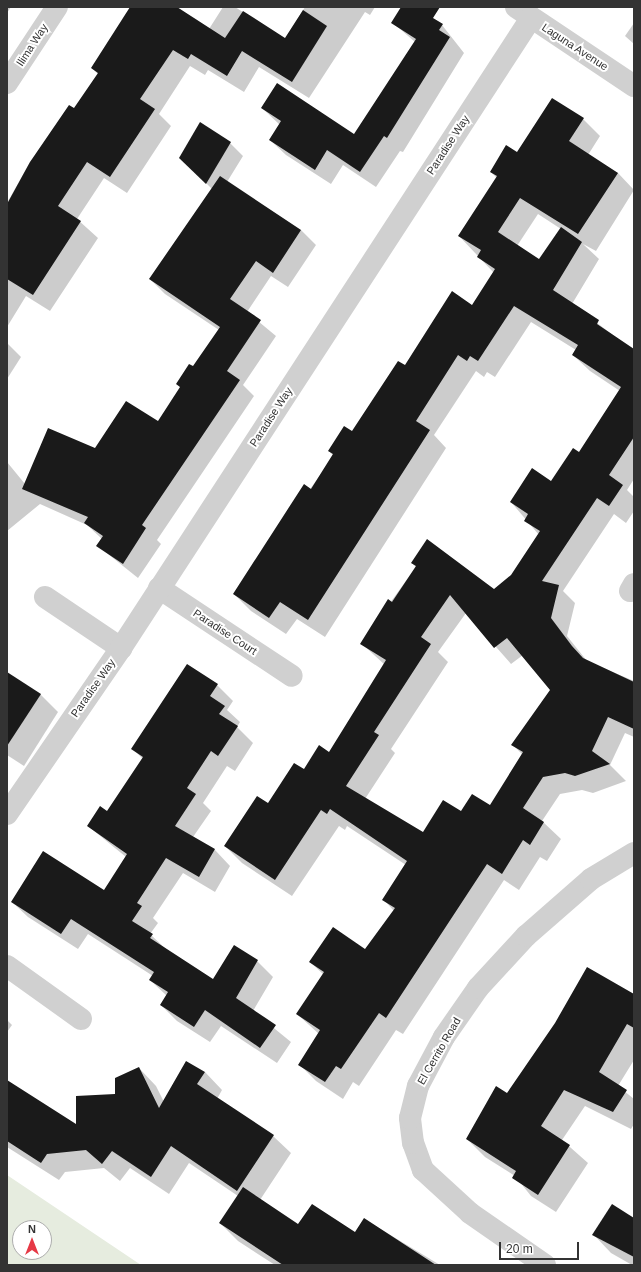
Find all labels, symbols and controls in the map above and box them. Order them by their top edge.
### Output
street label: Ilima Way [13,21,51,69]
street label: Laguna Avenue [539,21,611,73]
street label: Paradise Way [424,113,472,177]
street label: Paradise Way [247,385,295,449]
street label: Paradise Court [191,606,259,658]
street label: Paradise Way [68,656,118,720]
street label: El Cerrito Road [414,1015,464,1087]
north arrow [12,1220,52,1260]
text: N [28,1223,36,1235]
scale bar [501,1234,581,1260]
text: 20 m [506,1242,533,1256]

